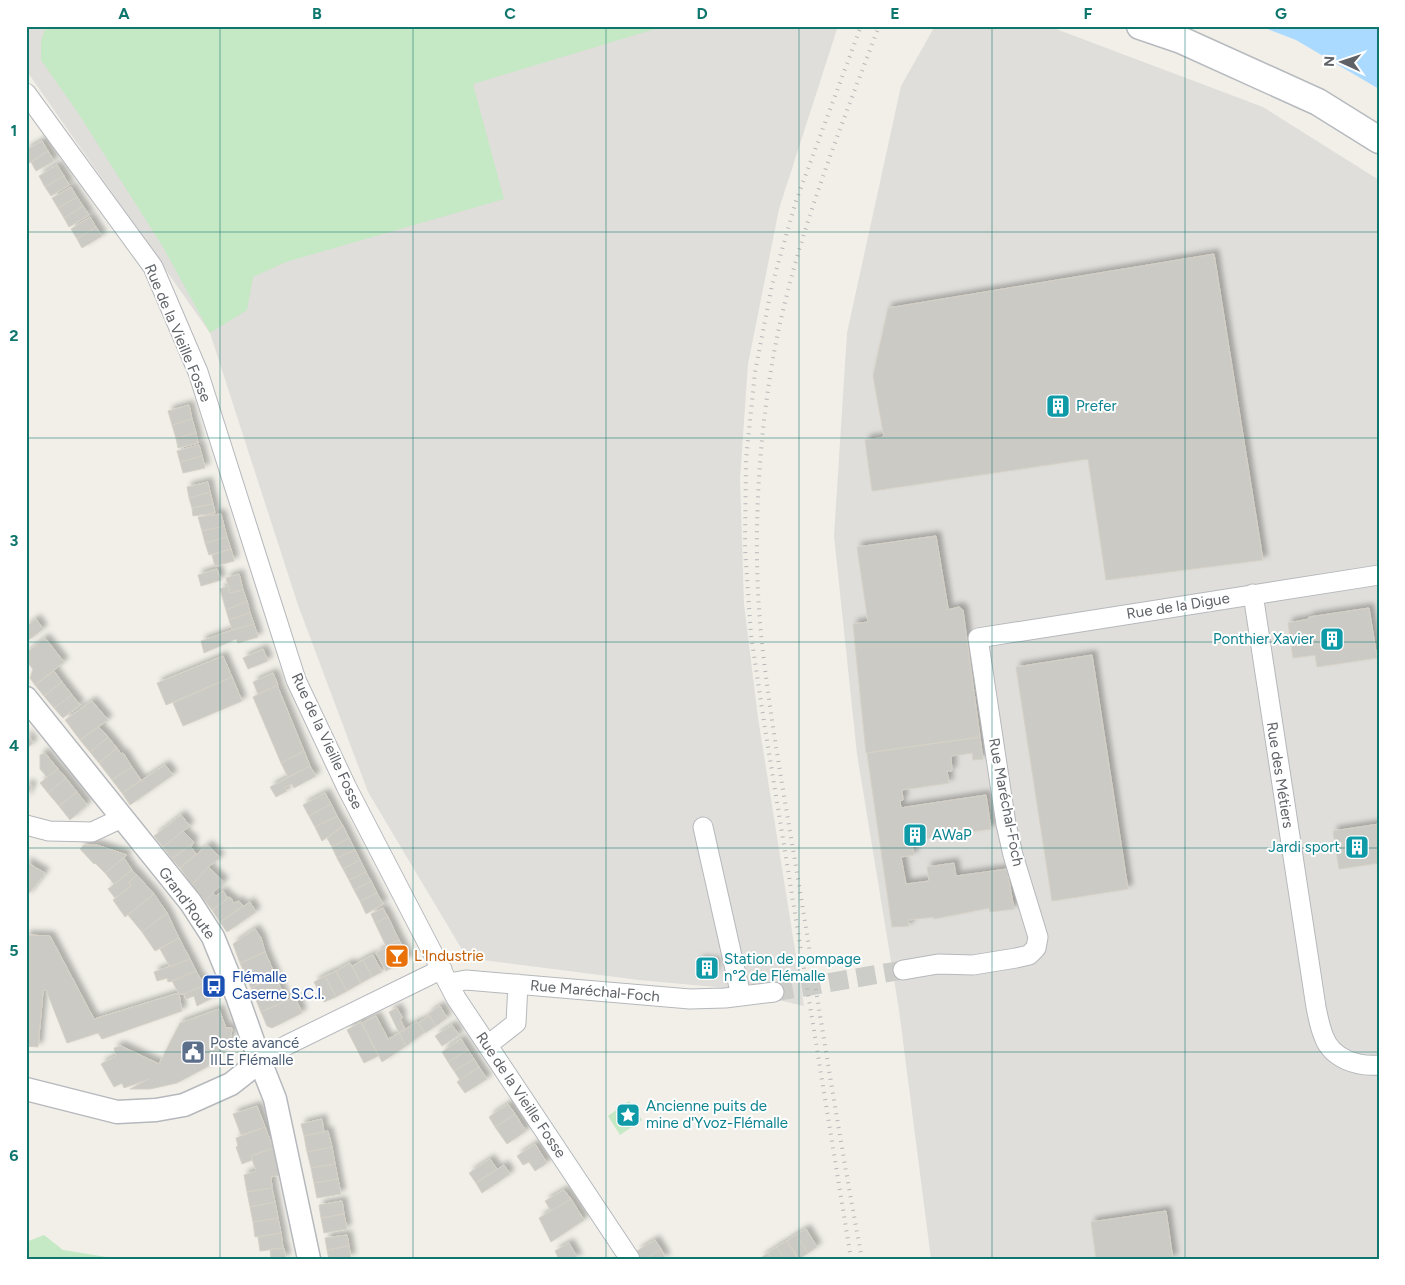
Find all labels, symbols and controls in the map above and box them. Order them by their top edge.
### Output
text: A [118,4,130,23]
text: B [312,4,322,23]
text: C [504,4,516,23]
text: D [696,4,708,23]
text: E [890,4,900,23]
text: F [1084,4,1093,23]
text: G [1275,4,1287,23]
north arrow [1318,38,1368,88]
text: N [1321,55,1338,67]
text: 1 [11,121,17,140]
street label: Rue de la Vieille Fosse [141,261,215,405]
text: 2 [9,326,19,345]
building icon: Prefer [1045,393,1071,419]
place label: Prefer [1076,397,1117,415]
text: 3 [10,531,19,550]
street label: Rue de la Digue [1125,589,1231,623]
building icon: Ponthier Xavier [1319,626,1345,652]
place label: Ponthier Xavier [1213,630,1314,648]
street label: Rue de la Vieille Fosse [288,670,366,812]
street label: Rue des Métiers [1263,720,1297,830]
text: 4 [9,736,19,755]
street label: Rue Maréchal-Foch [985,736,1027,868]
building icon: AWaP [902,822,928,848]
place label: AWaP [932,826,972,844]
building icon: Jardi sport [1344,834,1370,860]
place label: Jardi sport [1268,838,1340,856]
street label: Grand'Route [155,863,219,943]
text: 5 [9,941,19,960]
bar icon: L'Industrie [384,943,410,969]
place label: L'Industrie [414,947,484,965]
place label: Station de pompage n°2 de Flémalle [724,950,861,985]
building icon: Station de pompage n°2 de Flémalle [694,955,720,981]
place label: Flémalle Caserne S.C.I. [232,968,324,1003]
bus stop icon: Flémalle Caserne S.C.I. [201,973,227,999]
street label: Rue Maréchal-Foch [529,976,661,1006]
street label: Rue de la Vieille Fosse [472,1029,570,1161]
place label: Poste avancé IILE Flémalle [210,1034,299,1069]
public building icon: Poste avancé IILE Flémalle [180,1039,206,1065]
place label: Ancienne puits de mine d'Yvoz-Flémalle [646,1097,788,1132]
place icon: Ancienne puits de mine d'Yvoz-Flémalle [615,1102,641,1128]
text: 6 [9,1146,19,1165]

